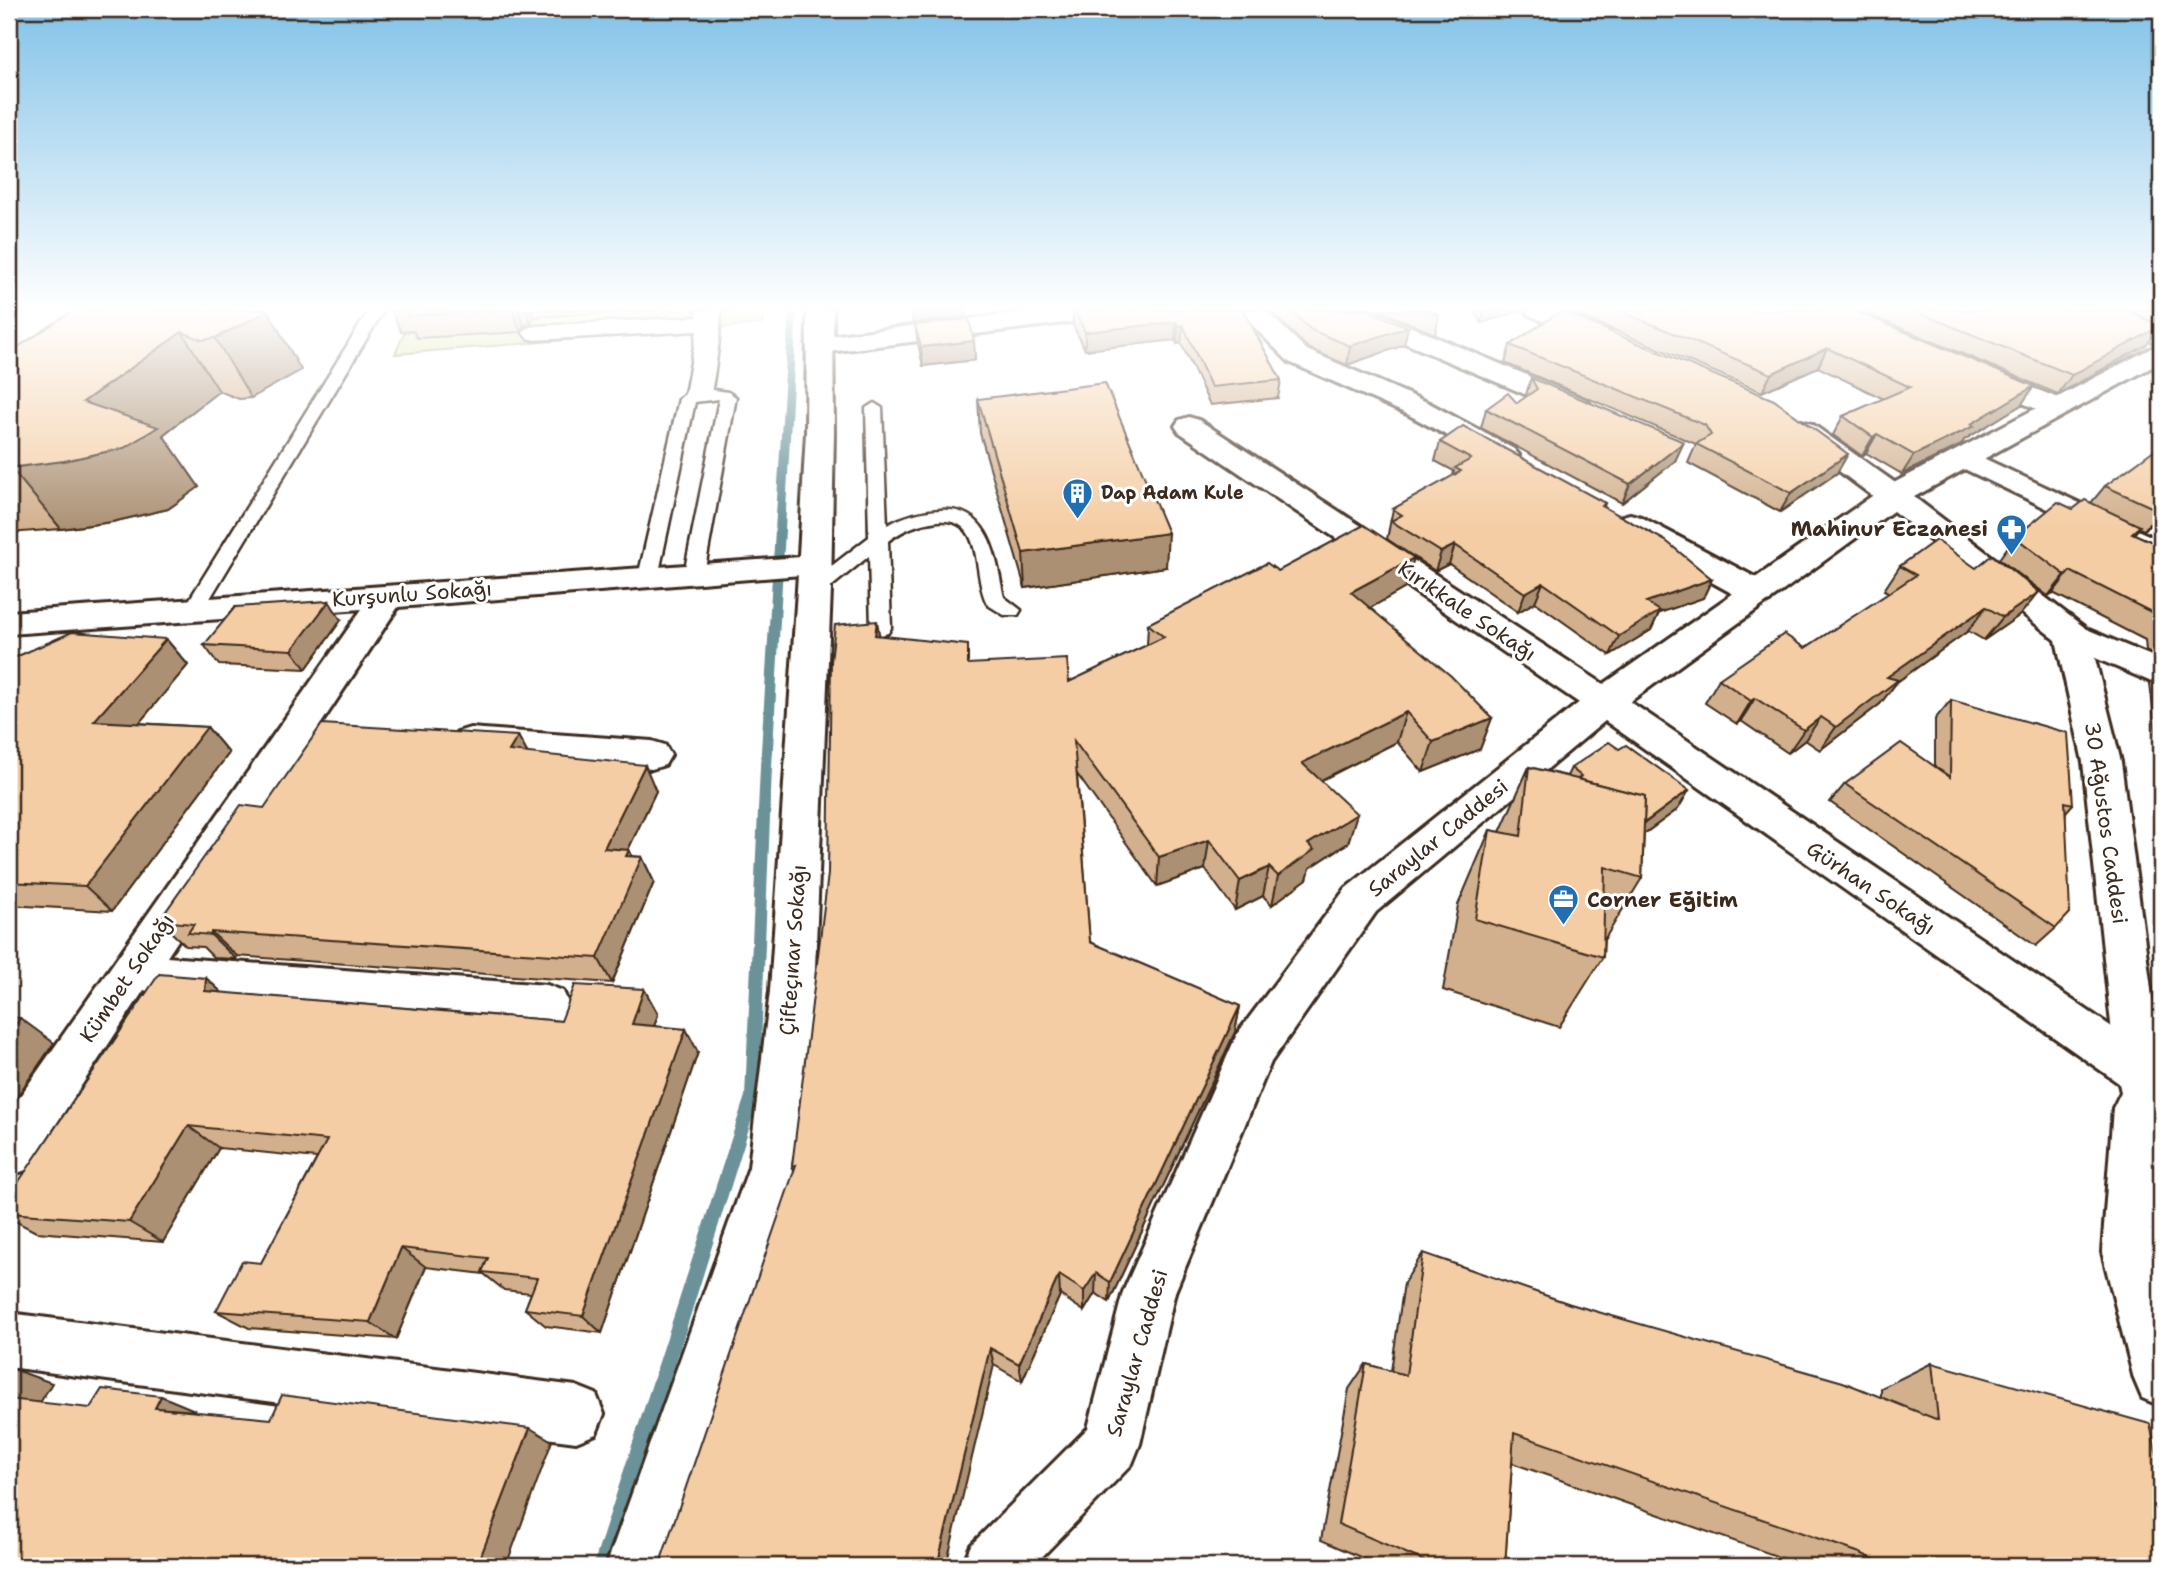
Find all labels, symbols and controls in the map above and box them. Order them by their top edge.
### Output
building icon: Dap Adam Kule [1061,476,1095,520]
place label: Dap Adam Kule [1101,481,1244,505]
pharmacy icon: Mahinur Eczanesi [1994,512,2028,556]
place label: Mahinur Eczanesi [1791,515,1988,543]
street label: Kırıkkale Sokağı [1392,554,1542,668]
street label: Kurşunlu Sokağı [331,574,493,614]
street label: 30 Ağustos Caddesi [2078,720,2134,926]
street label: Saraylar Caddesi [1362,773,1514,903]
street label: Gürhan Sokağı [1801,835,1941,941]
street label: Çifteçınar Sokağı [773,864,813,1036]
office icon: Corner Eğitim [1547,883,1581,927]
place label: Corner Eğitim [1587,886,1738,914]
street label: Kümbet Sokağı [73,908,181,1048]
street label: Saraylar Caddesi [1100,1266,1174,1440]

